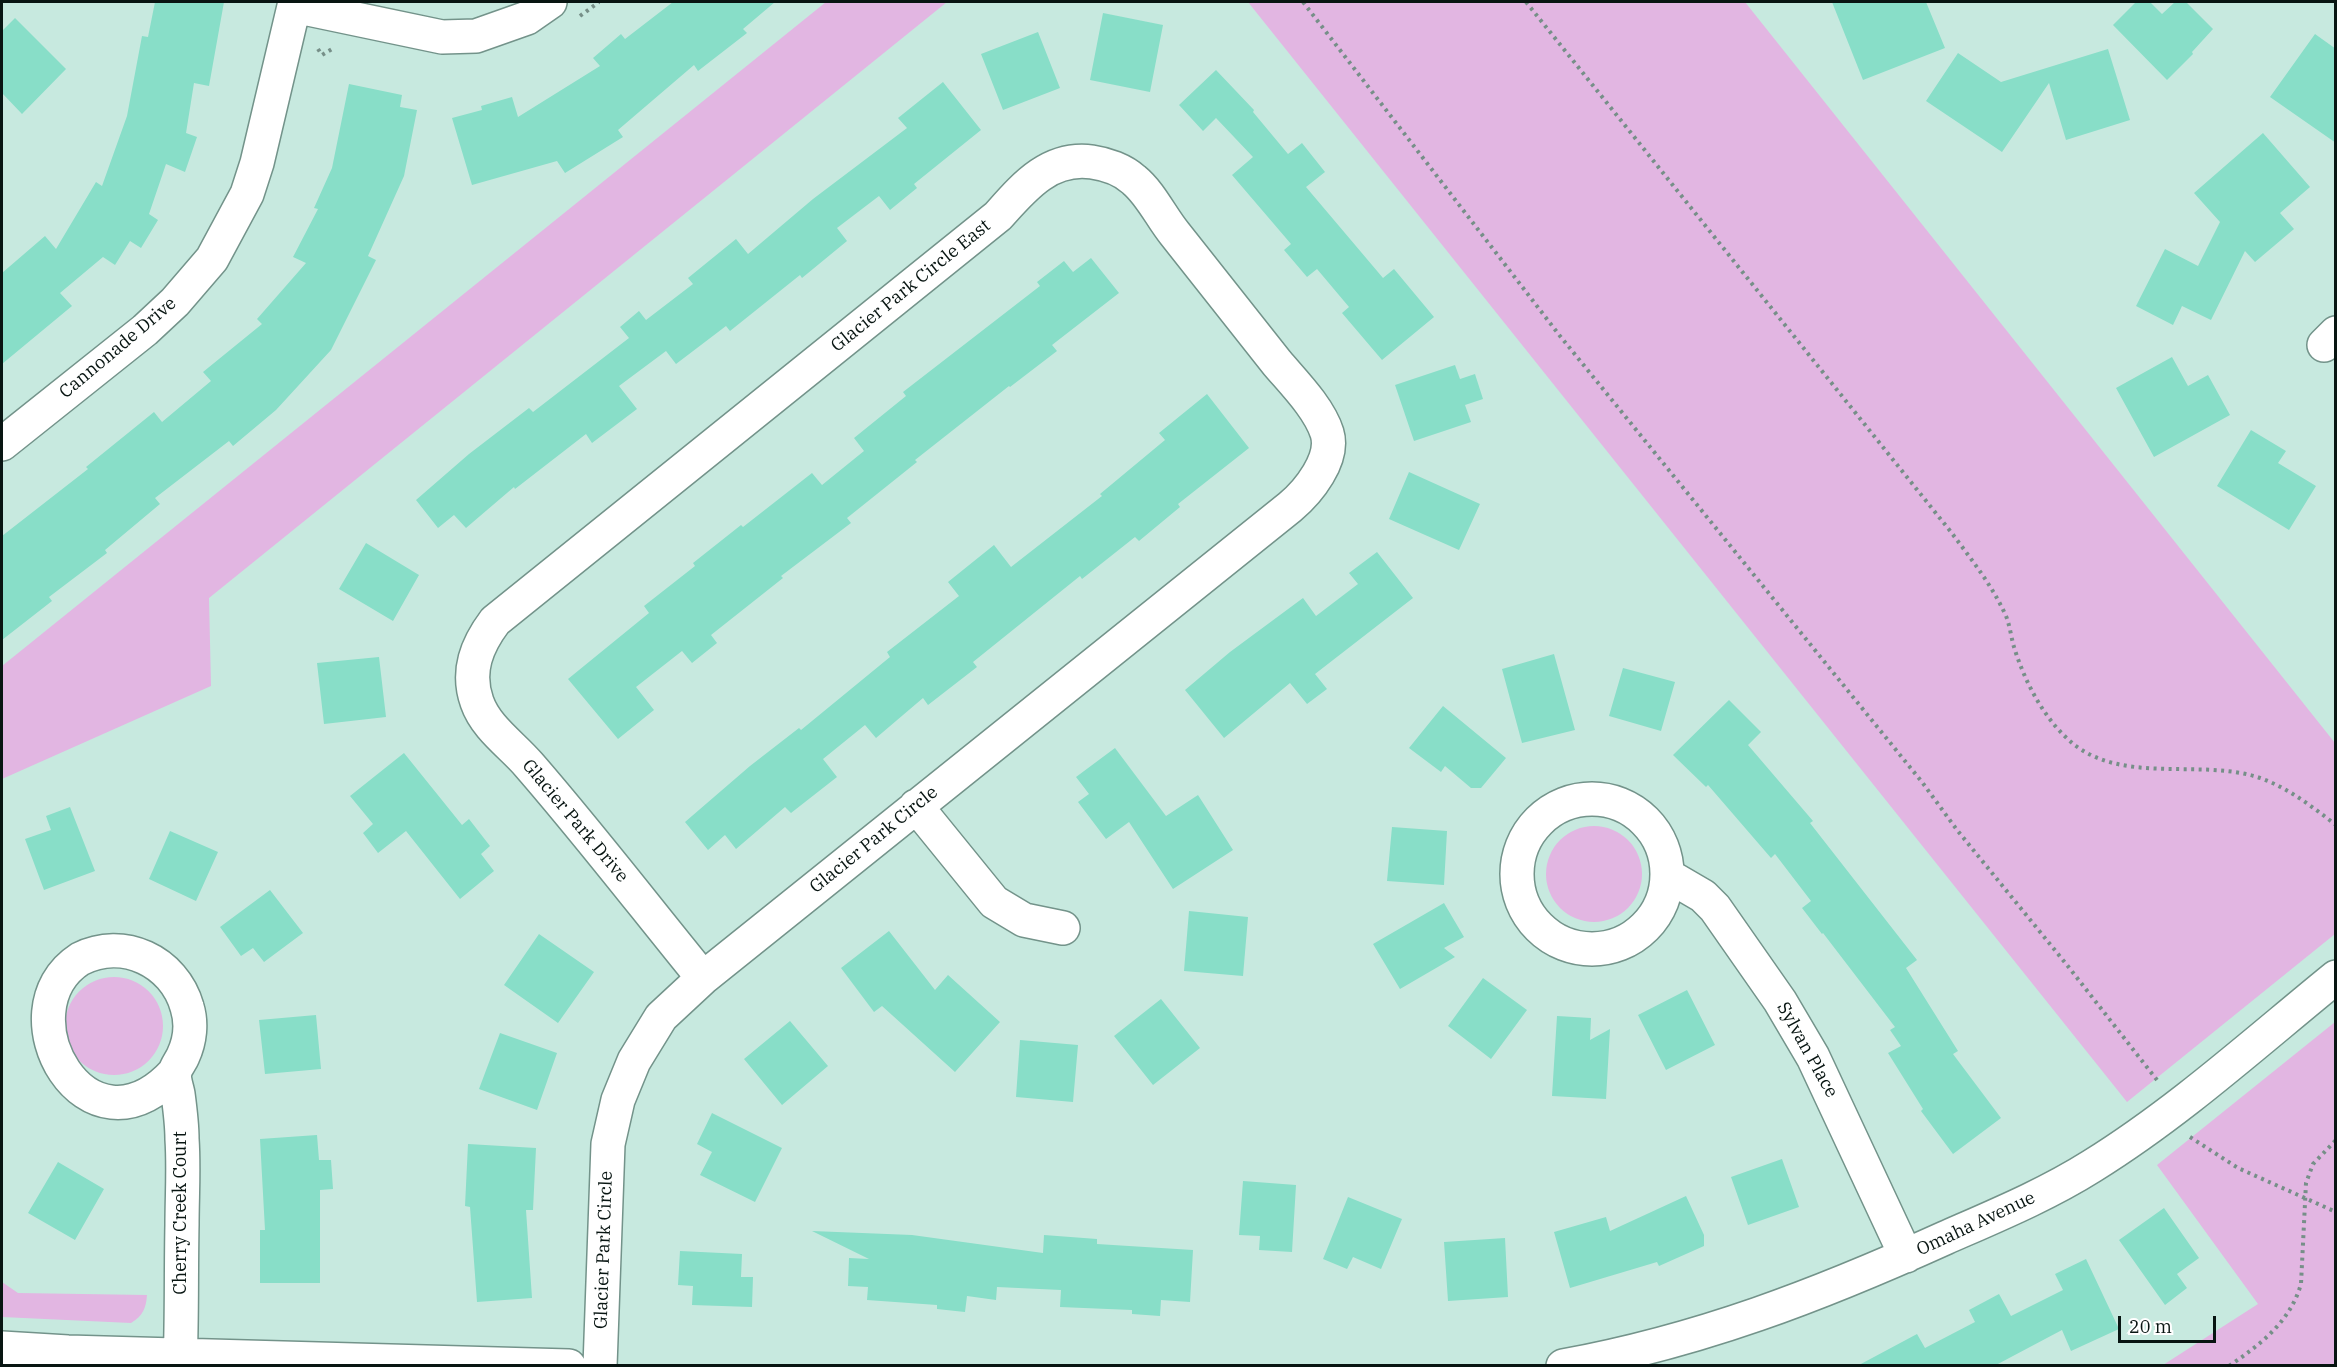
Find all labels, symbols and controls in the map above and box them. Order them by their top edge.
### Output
street label: Glacier Park Circle East [827,215,995,357]
street label: Cannonade Drive [55,293,181,403]
street label: Glacier Park Drive [517,755,633,887]
street label: Glacier Park Circle [806,782,942,898]
street label: Sylvan Place [1772,999,1842,1101]
street label: Cherry Creek Court [170,1131,192,1295]
street label: Glacier Park Circle [590,1171,618,1329]
street label: Omaha Avenue [1913,1187,2039,1261]
scale bar [2121,1304,2218,1342]
text: 20 m [2129,1315,2172,1338]

